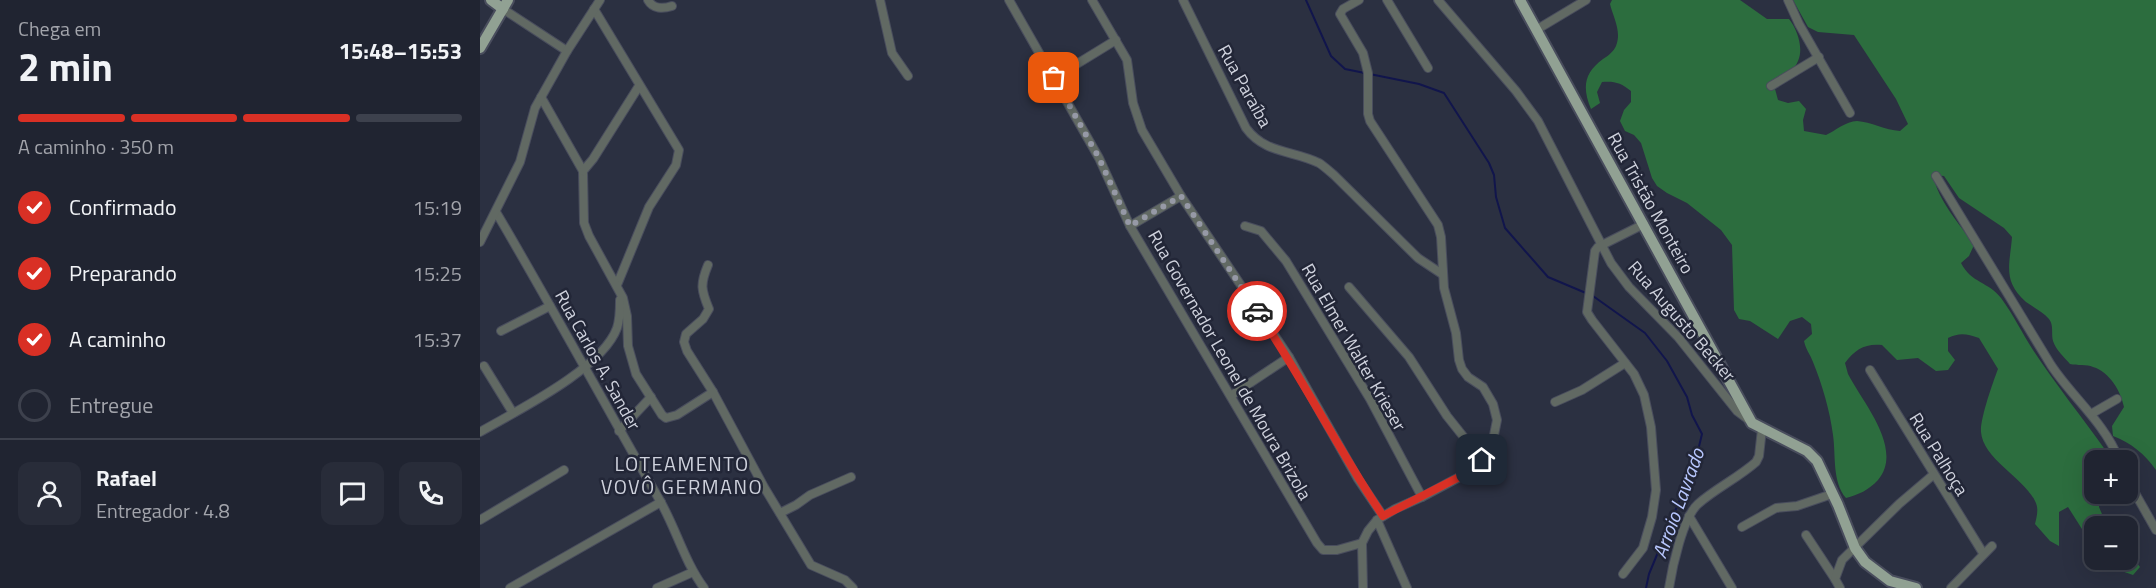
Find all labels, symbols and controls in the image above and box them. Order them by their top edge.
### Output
text: Chega em [18,13,101,44]
text: 15:48–15:53 [339,34,462,68]
text: 2 min [18,37,113,96]
street label: Rua Paraíba [1211,40,1279,132]
pin [1028,52,1079,103]
icon: bag [1037,61,1070,94]
street label: Rua Tristão Monteiro [1601,127,1701,279]
text: A caminho · 350 m [18,131,174,162]
text: Confirmado [69,190,177,224]
icon: check [18,191,51,224]
text: 15:19 [413,192,462,223]
street label: Rua Governador Leonel de Moura Brizola [1141,225,1319,505]
street label: Rua Augusto Becker [1622,255,1742,387]
text: Preparando [69,256,177,290]
icon: check [18,257,51,290]
text: 15:25 [413,258,462,289]
street label: Rua Elmer Walter Krieser [1295,258,1413,436]
courier [1227,281,1287,341]
street label: Rua Carlos A. Sander [548,285,648,435]
icon: car [1241,295,1274,328]
text: A caminho [69,322,166,356]
icon: check [18,323,51,356]
text: 15:37 [413,324,462,355]
text: Entregue [69,388,153,422]
street label: Rua Palhoça [1903,407,1975,501]
pin [1456,434,1507,485]
icon: home [1465,443,1498,476]
water label: Arroio Lavrado [1644,443,1713,562]
district label: LOTEAMENTO VOVÔ GERMANO [601,448,763,502]
map controls [2084,450,2138,570]
button: + [2084,450,2138,504]
text: Rafael [96,461,157,495]
button: person [18,462,81,525]
button: chat [321,462,384,525]
button: phone [399,462,462,525]
text: Entregador · 4.8 [96,495,230,526]
button: − [2084,516,2138,570]

